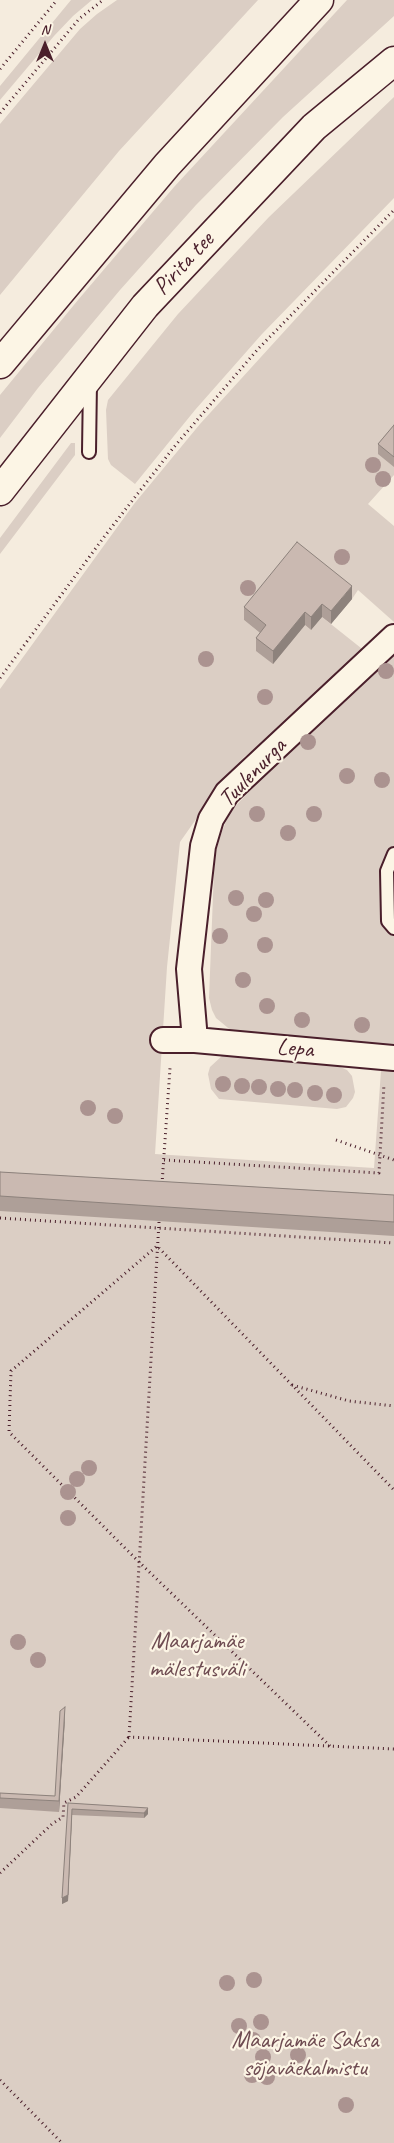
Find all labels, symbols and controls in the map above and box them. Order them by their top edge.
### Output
north arrow [20,20,70,70]
text: N [41,21,49,38]
street label: Pirita tee [148,226,220,302]
street label: Tuulenurga [213,732,293,814]
street label: Lepa [275,1033,315,1065]
park label: Maarjamäe mälestusväli [149,1628,245,1684]
park label: Maarjamäe Saksa sõjaväekalmistu [232,2027,378,2083]

